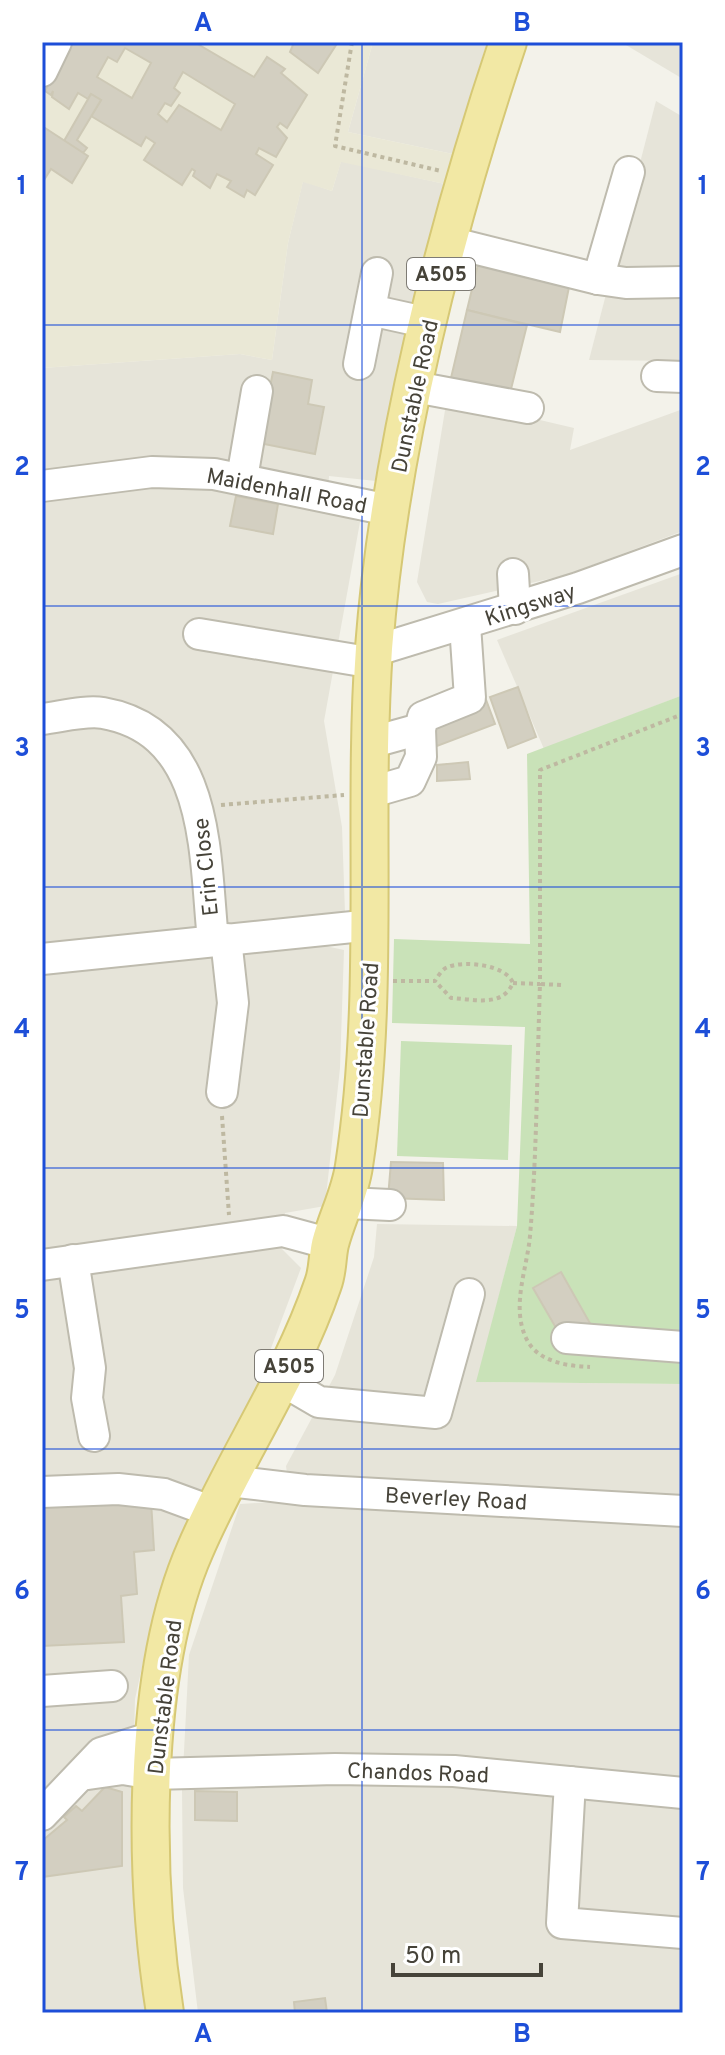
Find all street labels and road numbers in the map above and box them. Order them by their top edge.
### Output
road number: A505 [407,258,475,290]
street label: Dunstable Road [387,318,446,476]
street label: Maidenhall Road [204,464,369,521]
street label: Kingsway [482,579,580,634]
street label: Erin Close [189,816,226,917]
street label: Dunstable Road [349,962,386,1119]
road number: A505 [255,1350,323,1382]
street label: Beverley Road [384,1483,528,1518]
street label: Dunstable Road [144,1618,189,1776]
street label: Chandos Road [346,1759,489,1790]

